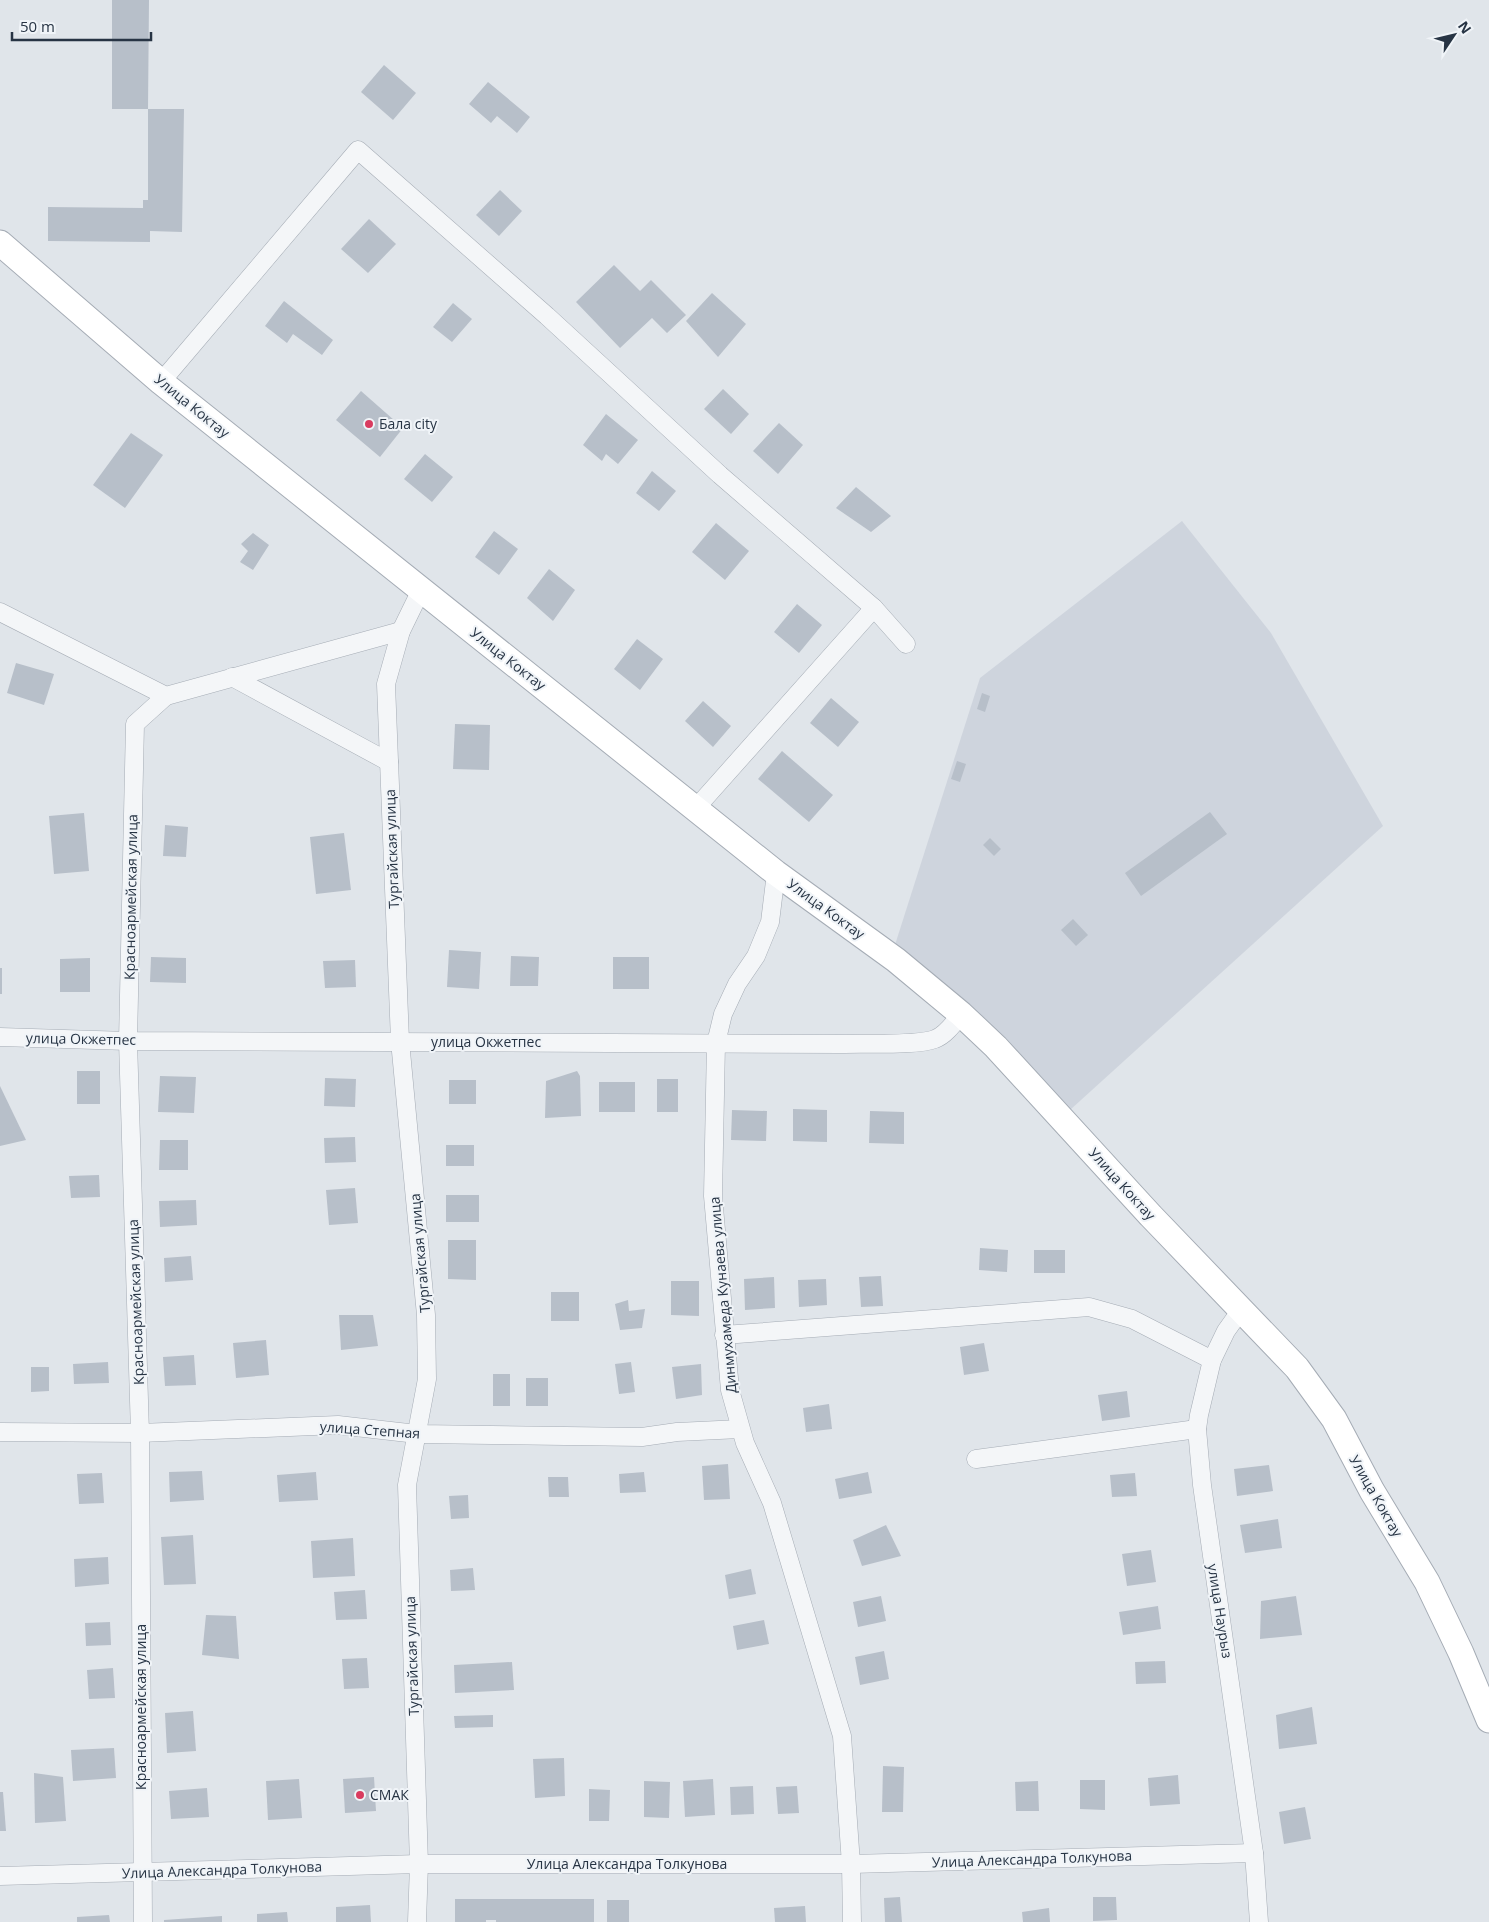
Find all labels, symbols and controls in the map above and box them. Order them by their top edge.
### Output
scale bar [12,10,151,42]
north arrow [1429,10,1479,60]
text: 50 m [20,16,55,36]
text: N [1454,17,1476,37]
street label: Улица Коктау [151,369,235,442]
place label: Бала city [379,414,438,433]
marker: Бала city [363,418,375,430]
street label: Улица Коктау [466,623,551,695]
street label: Тургайская улица [380,789,403,909]
street label: Красноармейская улица [120,814,141,980]
street label: Улица Коктау [784,874,870,944]
street label: улица Окжетпес [26,1028,137,1049]
street label: улица Окжетпес [431,1032,541,1051]
street label: Улица Коктау [1085,1143,1161,1225]
street label: Тургайская улица [405,1193,434,1313]
street label: Динмухамеда Кунаева улица [704,1196,741,1394]
street label: Красноармейская улица [123,1219,148,1385]
street label: улица Степная [319,1417,421,1442]
street label: Улица Коктау [1345,1451,1408,1541]
street label: улица Наурыз [1204,1562,1237,1660]
street label: Тургайская улица [400,1596,423,1716]
street label: Красноармейская улица [131,1624,150,1790]
place label: СМАК [370,1785,409,1804]
marker: СМАК [354,1789,366,1801]
street label: Улица Александра Толкунова [931,1846,1133,1871]
street label: Улица Александра Толкунова [527,1854,727,1873]
street label: Улица Александра Толкунова [121,1857,323,1882]

